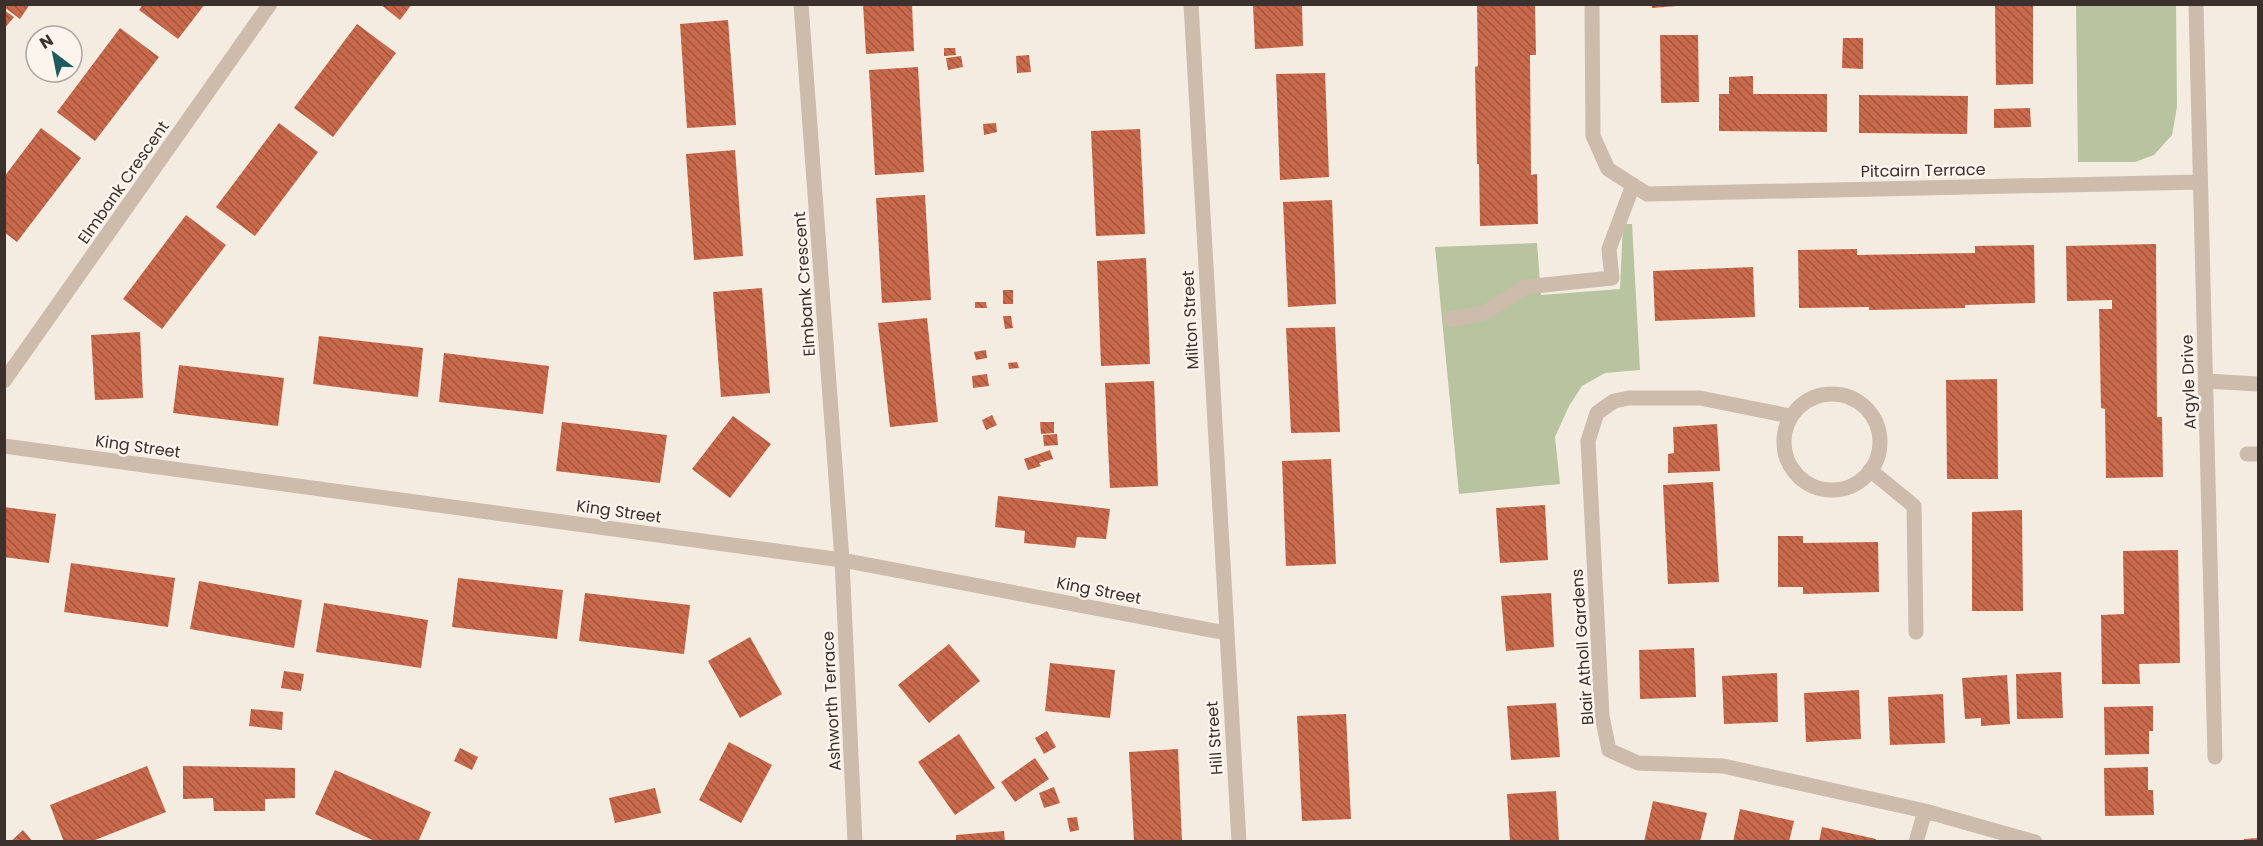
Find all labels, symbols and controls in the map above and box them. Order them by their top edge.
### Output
north arrow [24,24,84,84]
text: N [35,29,58,55]
street label: Elmbank Crescent [72,116,175,248]
street label: Pitcairn Terrace [1860,158,1986,183]
street label: Elmbank Crescent [788,211,821,357]
street label: Milton Street [1176,270,1205,370]
street label: Argyle Drive [2175,334,2202,430]
street label: King Street [94,429,182,464]
street label: King Street [575,494,663,529]
street label: Blair Atholl Gardens [1566,568,1599,726]
street label: King Street [1055,571,1143,610]
street label: Ashworth Terrace [816,630,847,771]
street label: Hill Street [1200,700,1229,776]

